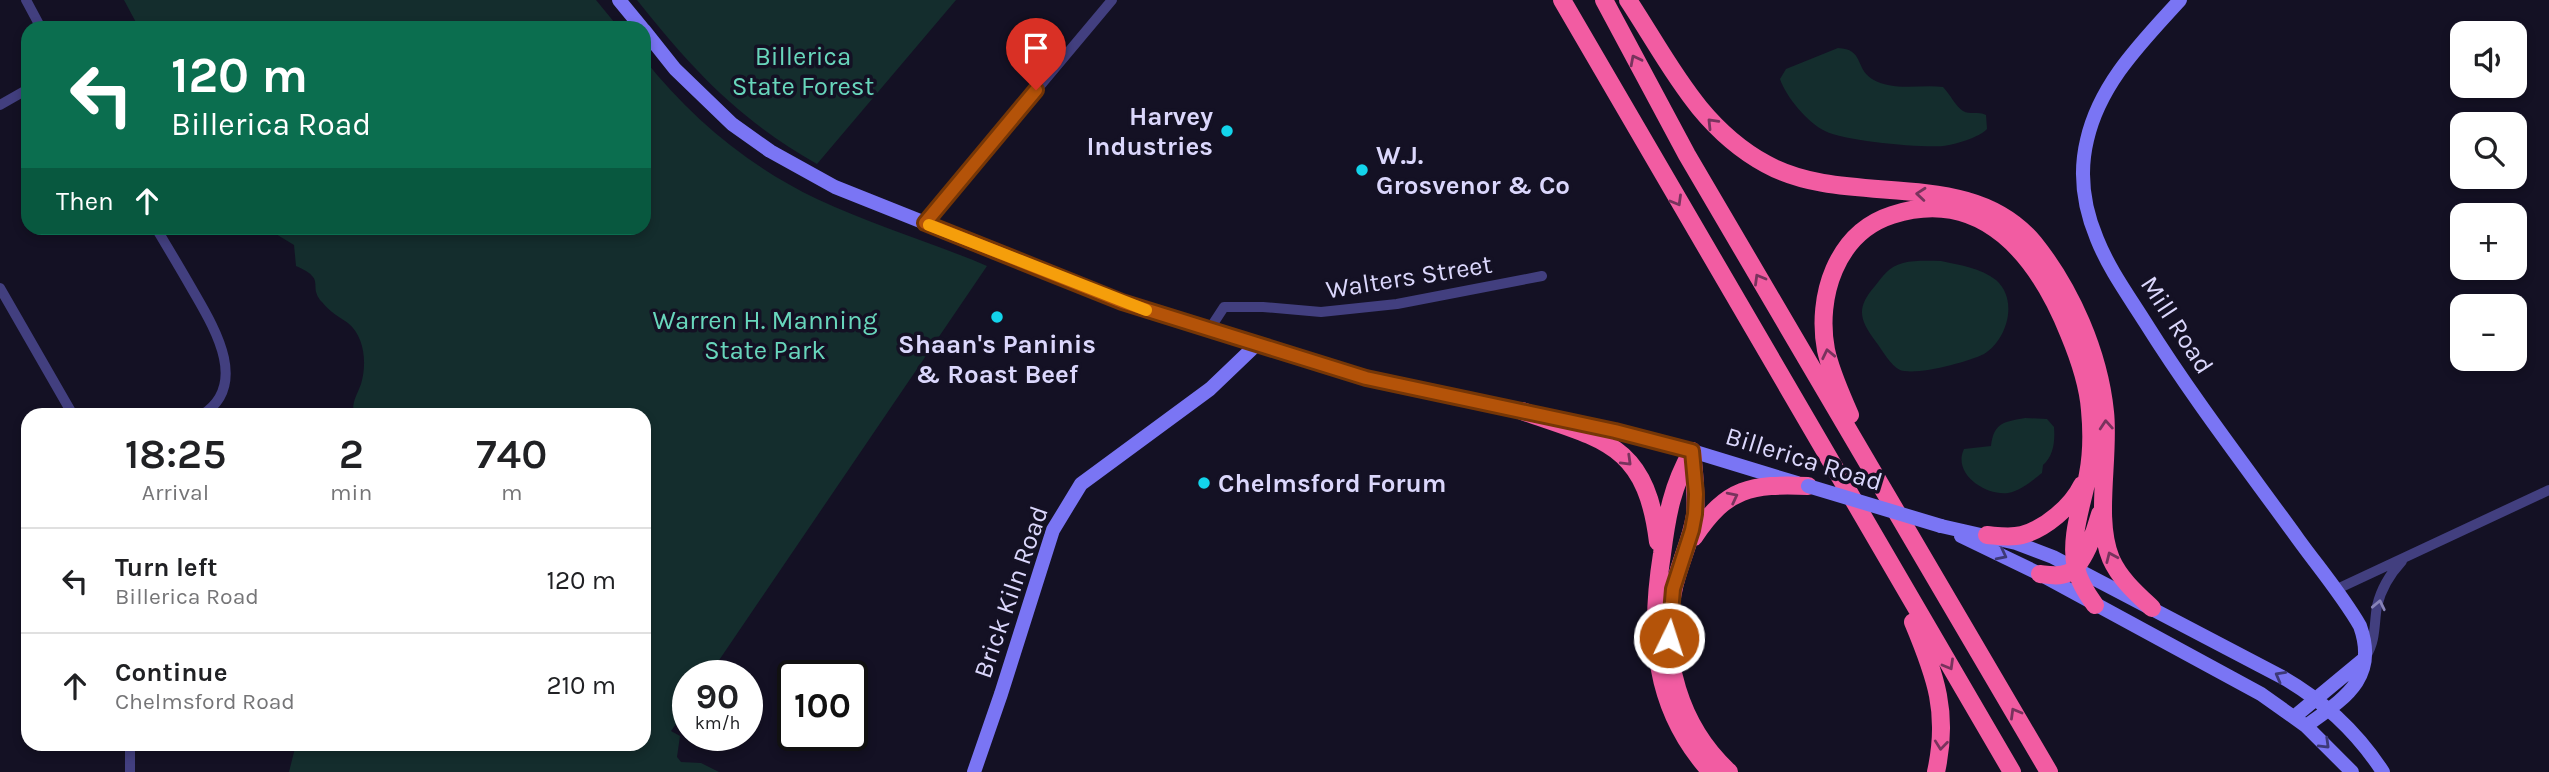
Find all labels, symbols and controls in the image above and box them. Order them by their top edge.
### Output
pin [1006,18,1066,90]
map controls [2450,21,2527,371]
button: sound [2450,21,2527,98]
icon: arrive [1017,29,1055,67]
park label: Billerica State Forest [732,41,874,102]
text: 120 m [171,47,308,104]
icon: left [56,49,147,140]
one-way arrow [1629,55,1643,67]
place label: Harvey Industries [1086,101,1213,162]
text: Billerica Road [171,106,371,143]
button: search [2450,112,2527,189]
one-way arrow [1707,118,1720,131]
marker: Harvey Industries [1219,123,1235,139]
place label: W.J. Grosvenor & Co [1376,140,1570,201]
marker: W.J. Grosvenor & Co [1354,162,1370,178]
icon: ahead [128,182,166,220]
text: Then [56,186,114,217]
one-way arrow [1915,187,1926,202]
one-way arrow [1669,194,1682,207]
button: + [2450,203,2527,280]
street label: Walters Street [1324,249,1494,305]
street label: Mill Road [2134,270,2220,380]
one-way arrow [1755,274,1768,287]
button: − [2450,294,2527,371]
park label: Warren H. Manning State Park [653,305,878,366]
marker: Shaan's Paninis & Roast Beef [989,309,1005,325]
place label: Shaan's Paninis & Roast Beef [898,329,1096,390]
one-way arrow [1822,349,1836,361]
one-way arrow [2099,419,2114,430]
street label: Billerica Road [1722,420,1886,498]
text: 18:25 [125,429,226,479]
text: 2 [339,429,364,479]
text: 740 [476,429,547,479]
one-way arrow [1619,452,1632,465]
place label: Chelmsford Forum [1218,468,1447,499]
marker: Chelmsford Forum [1196,475,1212,491]
text: Arrival [142,479,209,506]
text: min [330,479,372,506]
text: m [501,479,522,506]
one-way arrow [1726,491,1738,505]
street label: Brick Kiln Road [967,502,1055,682]
one-way arrow [1995,547,2007,561]
text: Turn left [115,552,217,583]
one-way arrow [2105,552,2119,564]
icon: left [56,562,94,600]
text: 120 m [546,565,616,596]
text: Billerica Road [115,583,259,610]
one-way arrow [2370,599,2385,611]
position arrow [1632,601,1706,675]
text: Continue [115,657,227,688]
one-way arrow [1941,658,1954,671]
speed limit sign: 100 [777,660,868,751]
icon: ahead [56,667,94,705]
text: 210 m [546,670,616,701]
one-way arrow [2275,671,2288,685]
text: 90 [696,676,739,717]
text: Chelmsford Road [115,688,295,715]
one-way arrow [2010,708,2023,721]
text: km/h [695,712,740,734]
one-way arrow [2316,735,2329,748]
one-way arrow [1934,740,1949,751]

